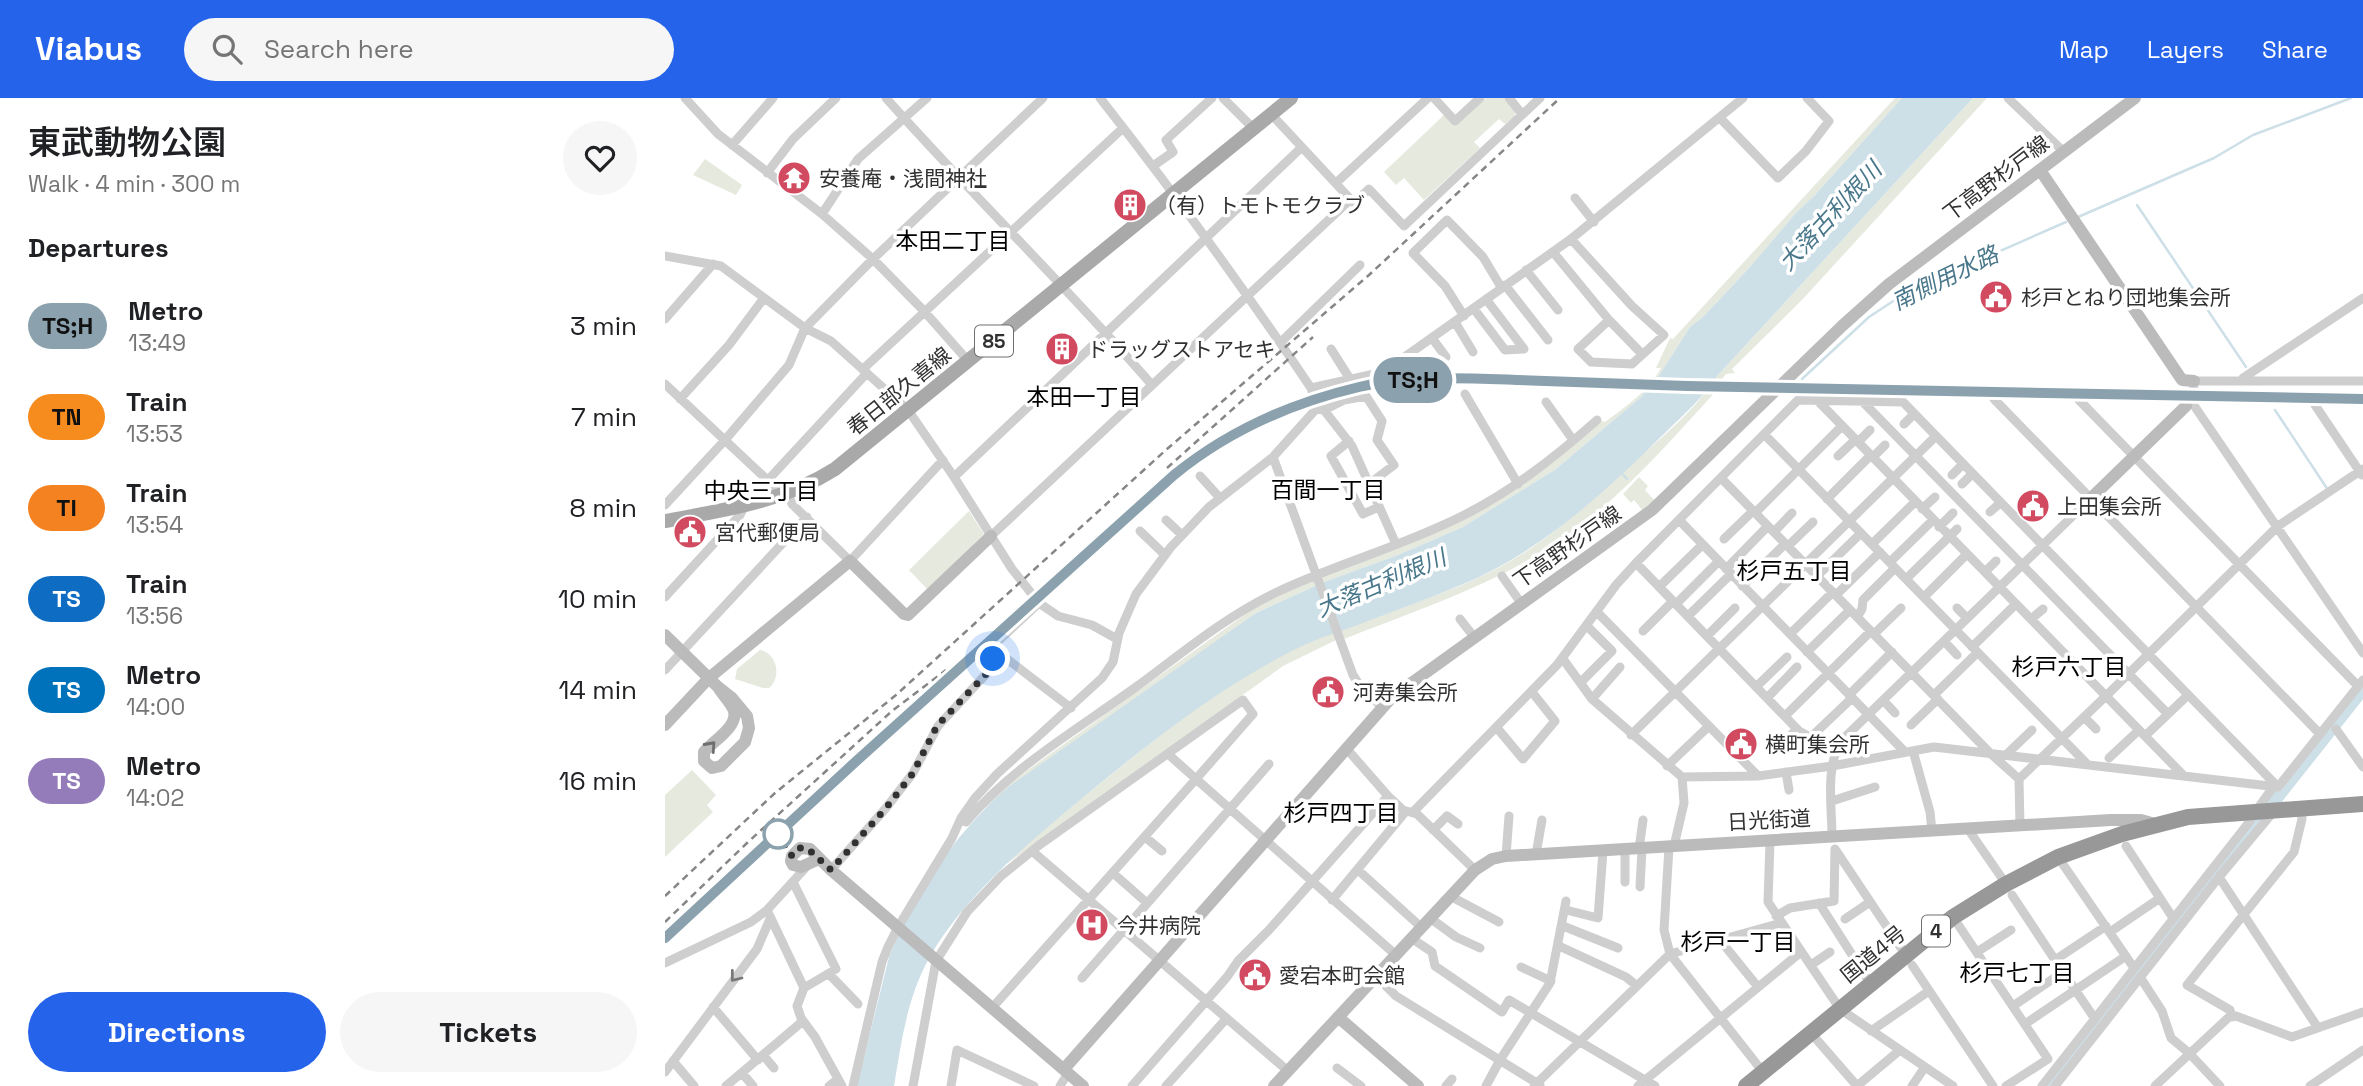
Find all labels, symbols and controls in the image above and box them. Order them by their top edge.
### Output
search box [184,18,674,81]
text: Viabus [35,28,142,70]
icon: search [208,30,246,68]
text: Search here [264,32,414,66]
text: Map [2059,34,2109,65]
text: Layers [2147,34,2224,65]
text: Share [2262,34,2328,65]
button: heart [563,121,637,195]
text: 東武動物公園 [28,122,226,164]
street label: 下高野杉戸線 [1938,129,2054,227]
water label: 大落古利根川 [1772,153,1890,277]
temple icon: 安養庵・浅間神社 [775,159,813,197]
place label: 安養庵・浅間神社 [819,165,987,192]
text: Walk · 4 min · 300 m [28,169,240,199]
building icon: （有）トモトモクラブ [1111,186,1149,224]
place label: （有）トモトモクラブ [1155,192,1365,219]
district label: 本田二丁目 [896,226,1011,256]
text: Departures [28,231,169,265]
water label: 南側用水路 [1887,238,2005,317]
public building icon: 杉戸とねり団地集会所 [1977,278,2015,316]
place label: 杉戸とねり団地集会所 [2021,284,2231,311]
text: Metro [128,294,203,328]
text: 3 min [570,309,637,343]
text: TS;H [42,310,93,341]
road number: 85 [975,326,1013,356]
text: 13:49 [128,328,186,358]
building icon: ドラッグストアセキ [1043,330,1081,368]
place label: ドラッグストアセキ [1087,336,1276,363]
street label: 春日部久喜線 [842,341,956,441]
line badge: TS;H [1364,357,1462,403]
text: TS;H [1387,364,1439,395]
district label: 本田一丁目 [1027,382,1142,412]
text: Train [126,385,187,419]
text: 7 min [571,400,637,434]
text: TN [51,401,82,432]
text: 13:53 [126,419,183,449]
district label: 百間一丁目 [1271,475,1386,505]
text: Train [126,476,187,510]
district label: 中央三丁目 [704,476,819,506]
public building icon: 上田集会所 [2014,487,2052,525]
text: 8 min [569,491,637,525]
text: TI [56,492,77,523]
place label: 上田集会所 [2057,493,2162,520]
street label: 下高野杉戸線 [1508,500,1626,594]
text: 13:54 [126,510,183,540]
public building icon: 宮代郵便局 [671,513,709,551]
place label: 宮代郵便局 [715,519,820,546]
water label: 大落古利根川 [1312,541,1453,624]
district label: 杉戸五丁目 [1737,556,1852,586]
text: Train [126,567,187,601]
text: 10 min [558,582,637,616]
text: TS [52,583,81,614]
text: 13:56 [126,601,183,631]
your location [975,641,1010,676]
district label: 杉戸六丁目 [2012,652,2127,682]
text: Metro [126,658,201,692]
text: 14 min [559,673,637,707]
public building icon: 河寿集会所 [1309,673,1347,711]
text: TS [52,674,81,705]
place label: 河寿集会所 [1353,679,1458,706]
text: 14:00 [126,692,185,722]
public building icon: 横町集会所 [1722,725,1760,763]
place label: 横町集会所 [1765,731,1870,758]
one-way arrow [703,741,715,754]
text: Metro [126,749,201,783]
text: 16 min [559,764,637,798]
text: TS [52,765,81,796]
text: 14:02 [126,783,184,813]
district label: 杉戸四丁目 [1284,798,1399,828]
street label: 日光街道 [1726,804,1812,836]
unlabelled marker [763,819,793,849]
hospital icon: 今井病院 [1073,906,1111,944]
place label: 今井病院 [1117,912,1201,939]
road number: 4 [1922,916,1950,946]
street label: 国道4号 [1835,920,1911,988]
district label: 杉戸一丁目 [1681,927,1796,957]
public building icon: 愛宕本町会館 [1236,956,1274,994]
district label: 杉戸七丁目 [1960,958,2075,988]
place label: 愛宕本町会館 [1279,962,1405,989]
one-way arrow [731,969,744,982]
button: Directions [28,992,326,1072]
button: Tickets [340,992,637,1072]

